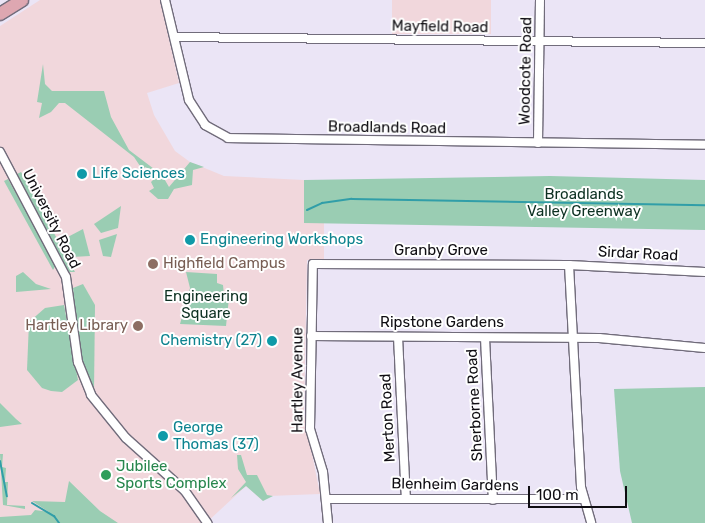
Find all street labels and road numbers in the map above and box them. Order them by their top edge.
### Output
street label: Mayfield Road [391,17,489,37]
street label: Woodcote Road [516,17,536,125]
street label: Broadlands Road [328,118,446,138]
street label: University Road [18,166,84,272]
street label: Granby Grove [394,242,488,260]
street label: Sirdar Road [597,243,679,265]
street label: Ripstone Gardens [380,314,504,332]
street label: Hartley Avenue [289,327,307,433]
street label: Sherborne Road [463,348,487,462]
street label: Merton Road [377,373,399,463]
street label: Blenheim Gardens [391,475,519,495]

